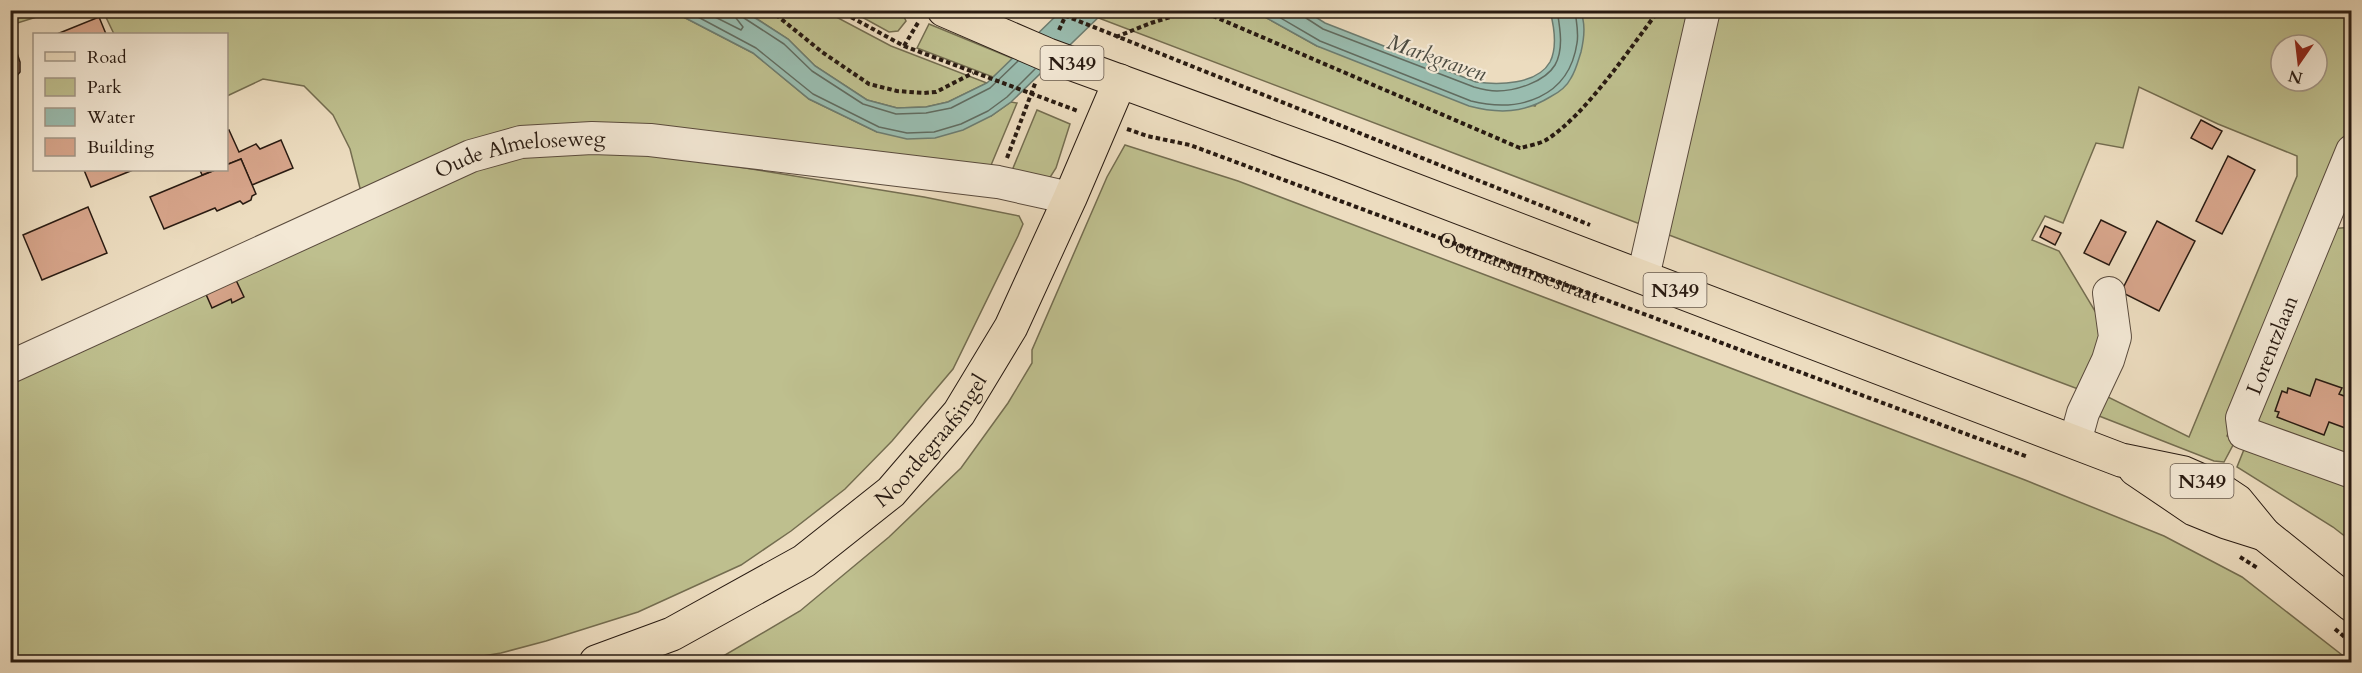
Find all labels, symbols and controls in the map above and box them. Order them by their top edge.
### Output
water label: Markgraven [1383,27,1491,89]
legend [33,33,228,171]
north arrow [2269,33,2329,93]
text: Road [87,45,127,70]
road number: N349 [1040,46,1104,80]
text: N [2286,64,2305,89]
text: Park [87,75,122,100]
text: Water [86,105,136,130]
street label: Oude Almeloseweg [430,124,606,186]
text: Building [87,135,155,160]
street label: Ootmarsumsestraat [1434,225,1604,311]
road number: N349 [1644,273,1706,307]
street label: Lorentzlaan [2239,291,2306,399]
street label: Noordegraafsingel [869,369,994,514]
road number: N349 [2170,464,2234,498]

